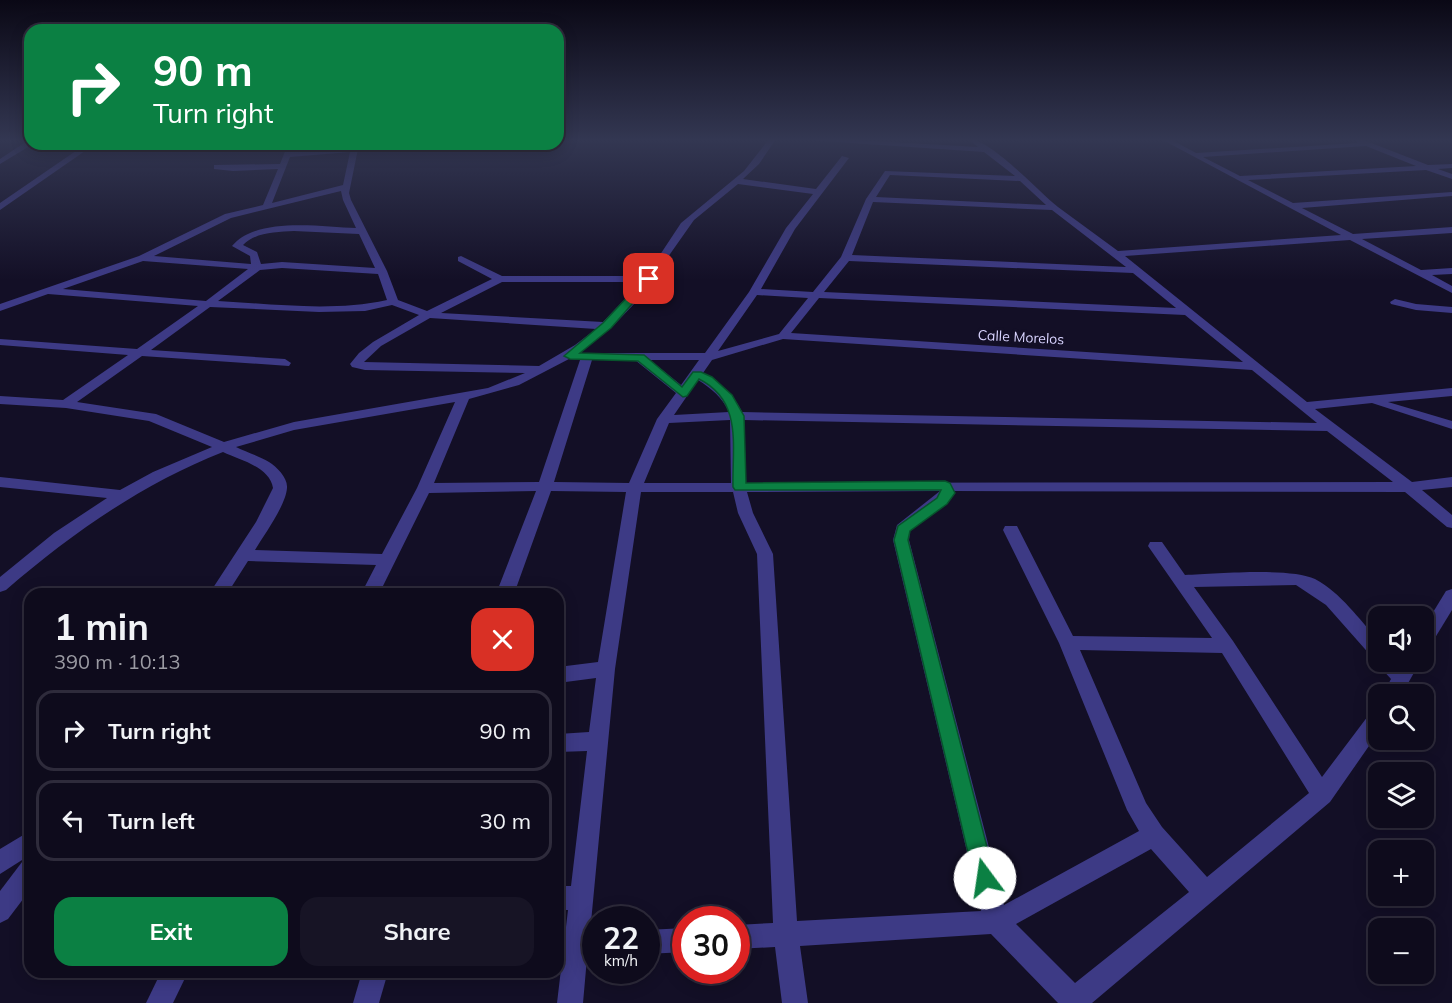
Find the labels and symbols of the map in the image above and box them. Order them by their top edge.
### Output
pin [623,253,674,304]
street label: Calle Morelos [977,326,1065,348]
position arrow [953,846,1017,910]
speed limit sign: 30 [672,906,750,984]

